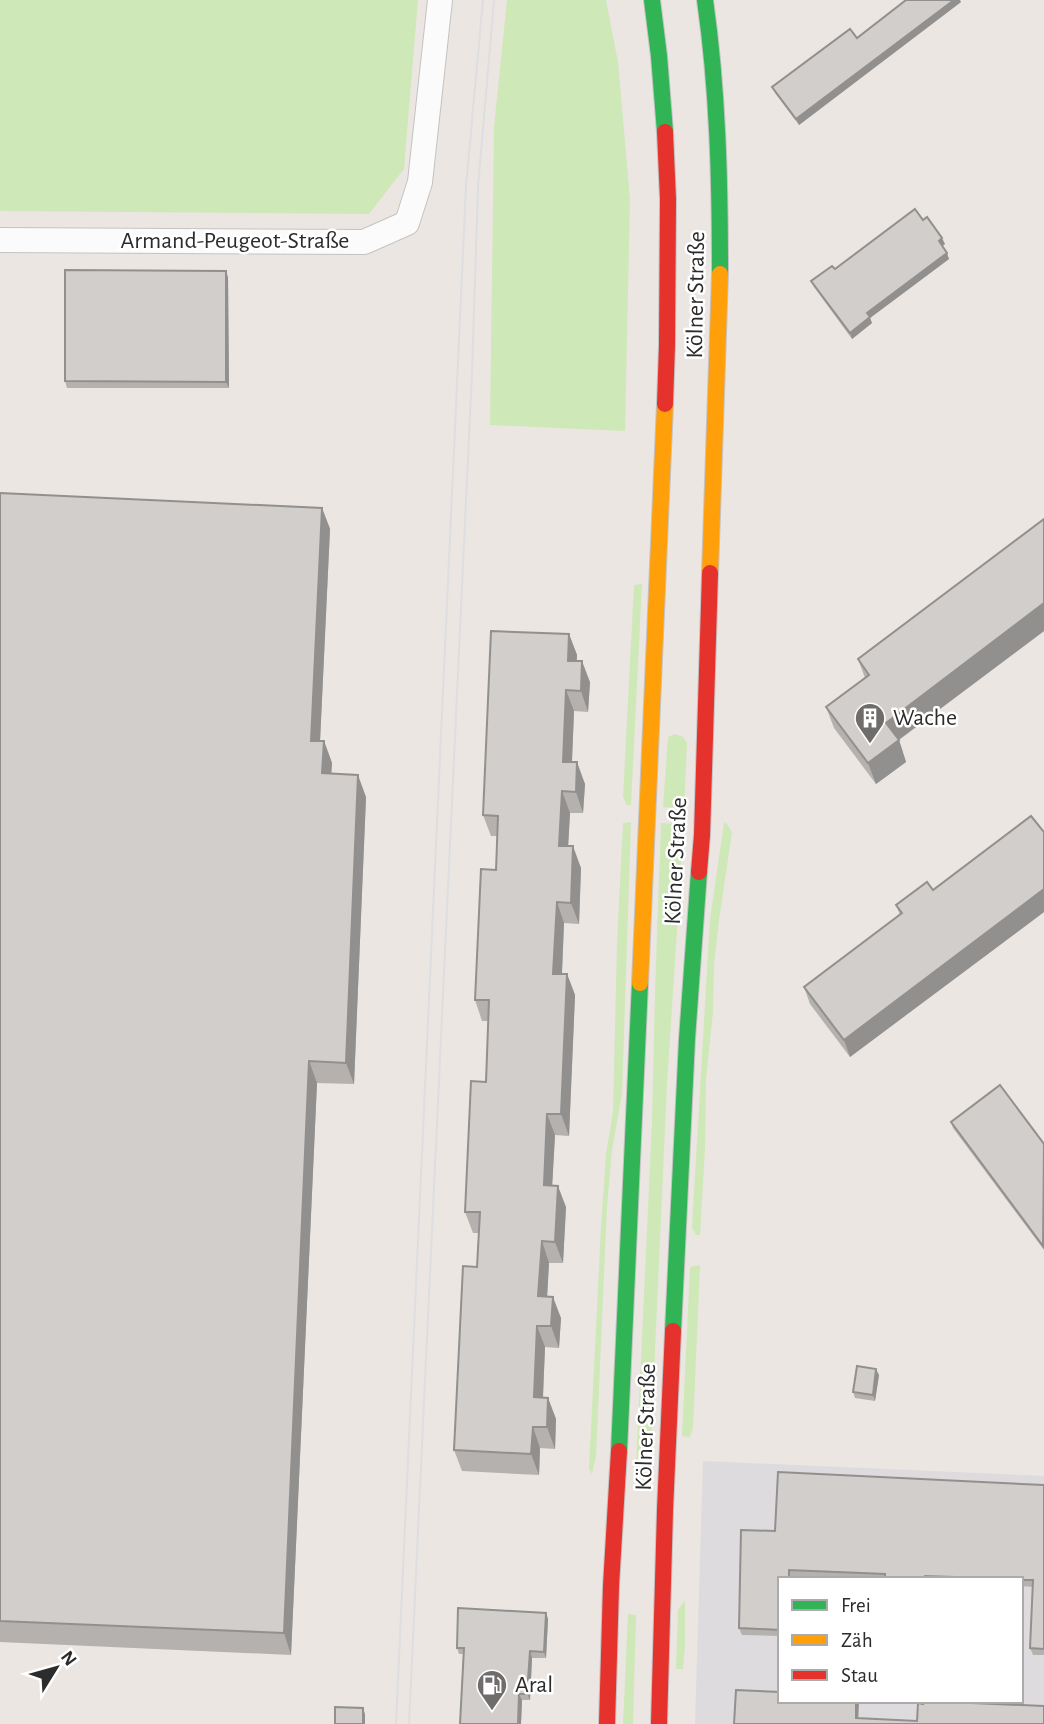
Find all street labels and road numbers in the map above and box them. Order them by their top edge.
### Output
street label: Armand-Peugeot-Straße [121,229,349,253]
street label: Kölner Straße [683,231,709,359]
street label: Kölner Straße [661,797,691,925]
street label: Kölner Straße [632,1363,660,1491]

